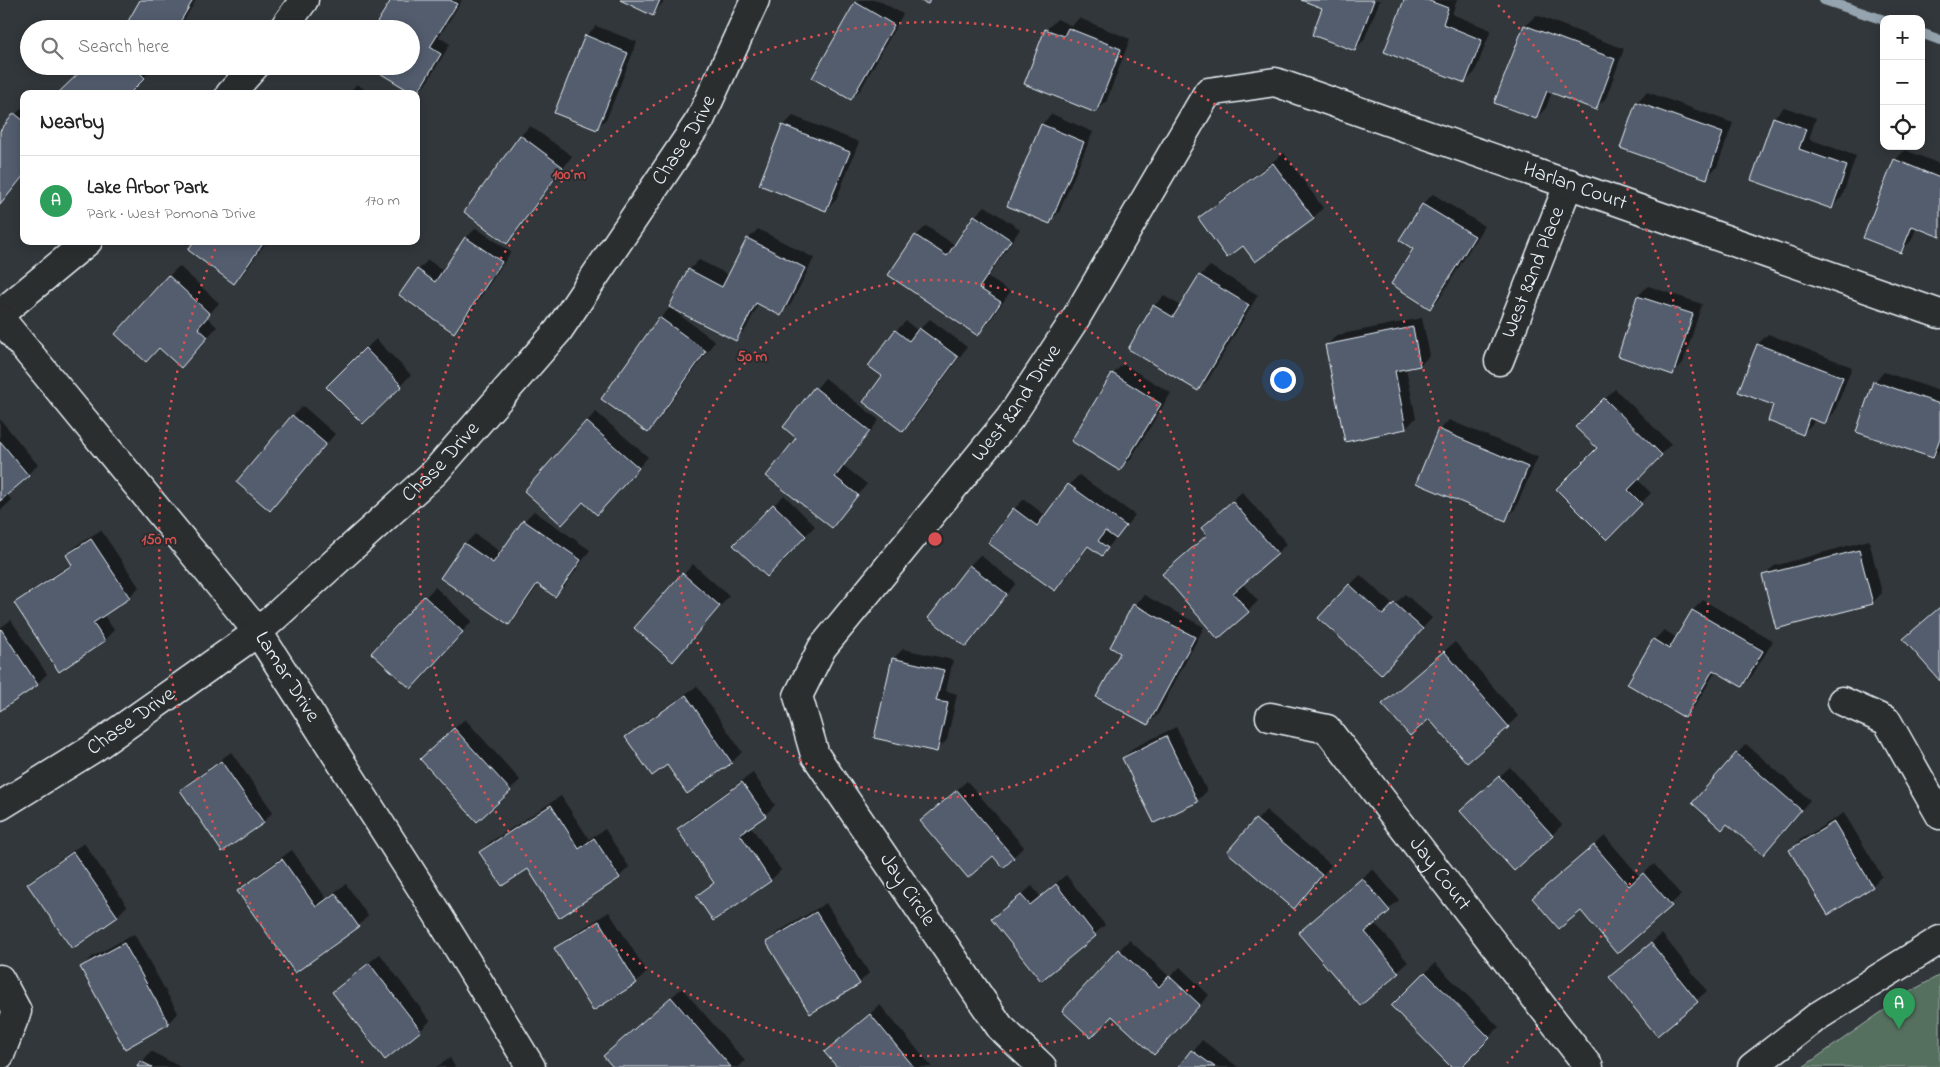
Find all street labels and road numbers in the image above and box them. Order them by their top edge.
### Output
street label: Chase Drive [645,90,725,192]
street label: Harlan Court [1519,155,1631,219]
street label: West 82nd Place [1494,202,1573,343]
street label: West 82nd Drive [965,338,1070,469]
street label: Chase Drive [395,415,488,510]
street label: Lamar Drive [247,626,327,729]
street label: Chase Drive [81,680,182,763]
street label: Jay Court [1401,831,1478,918]
street label: Jay Circle [870,847,943,934]

